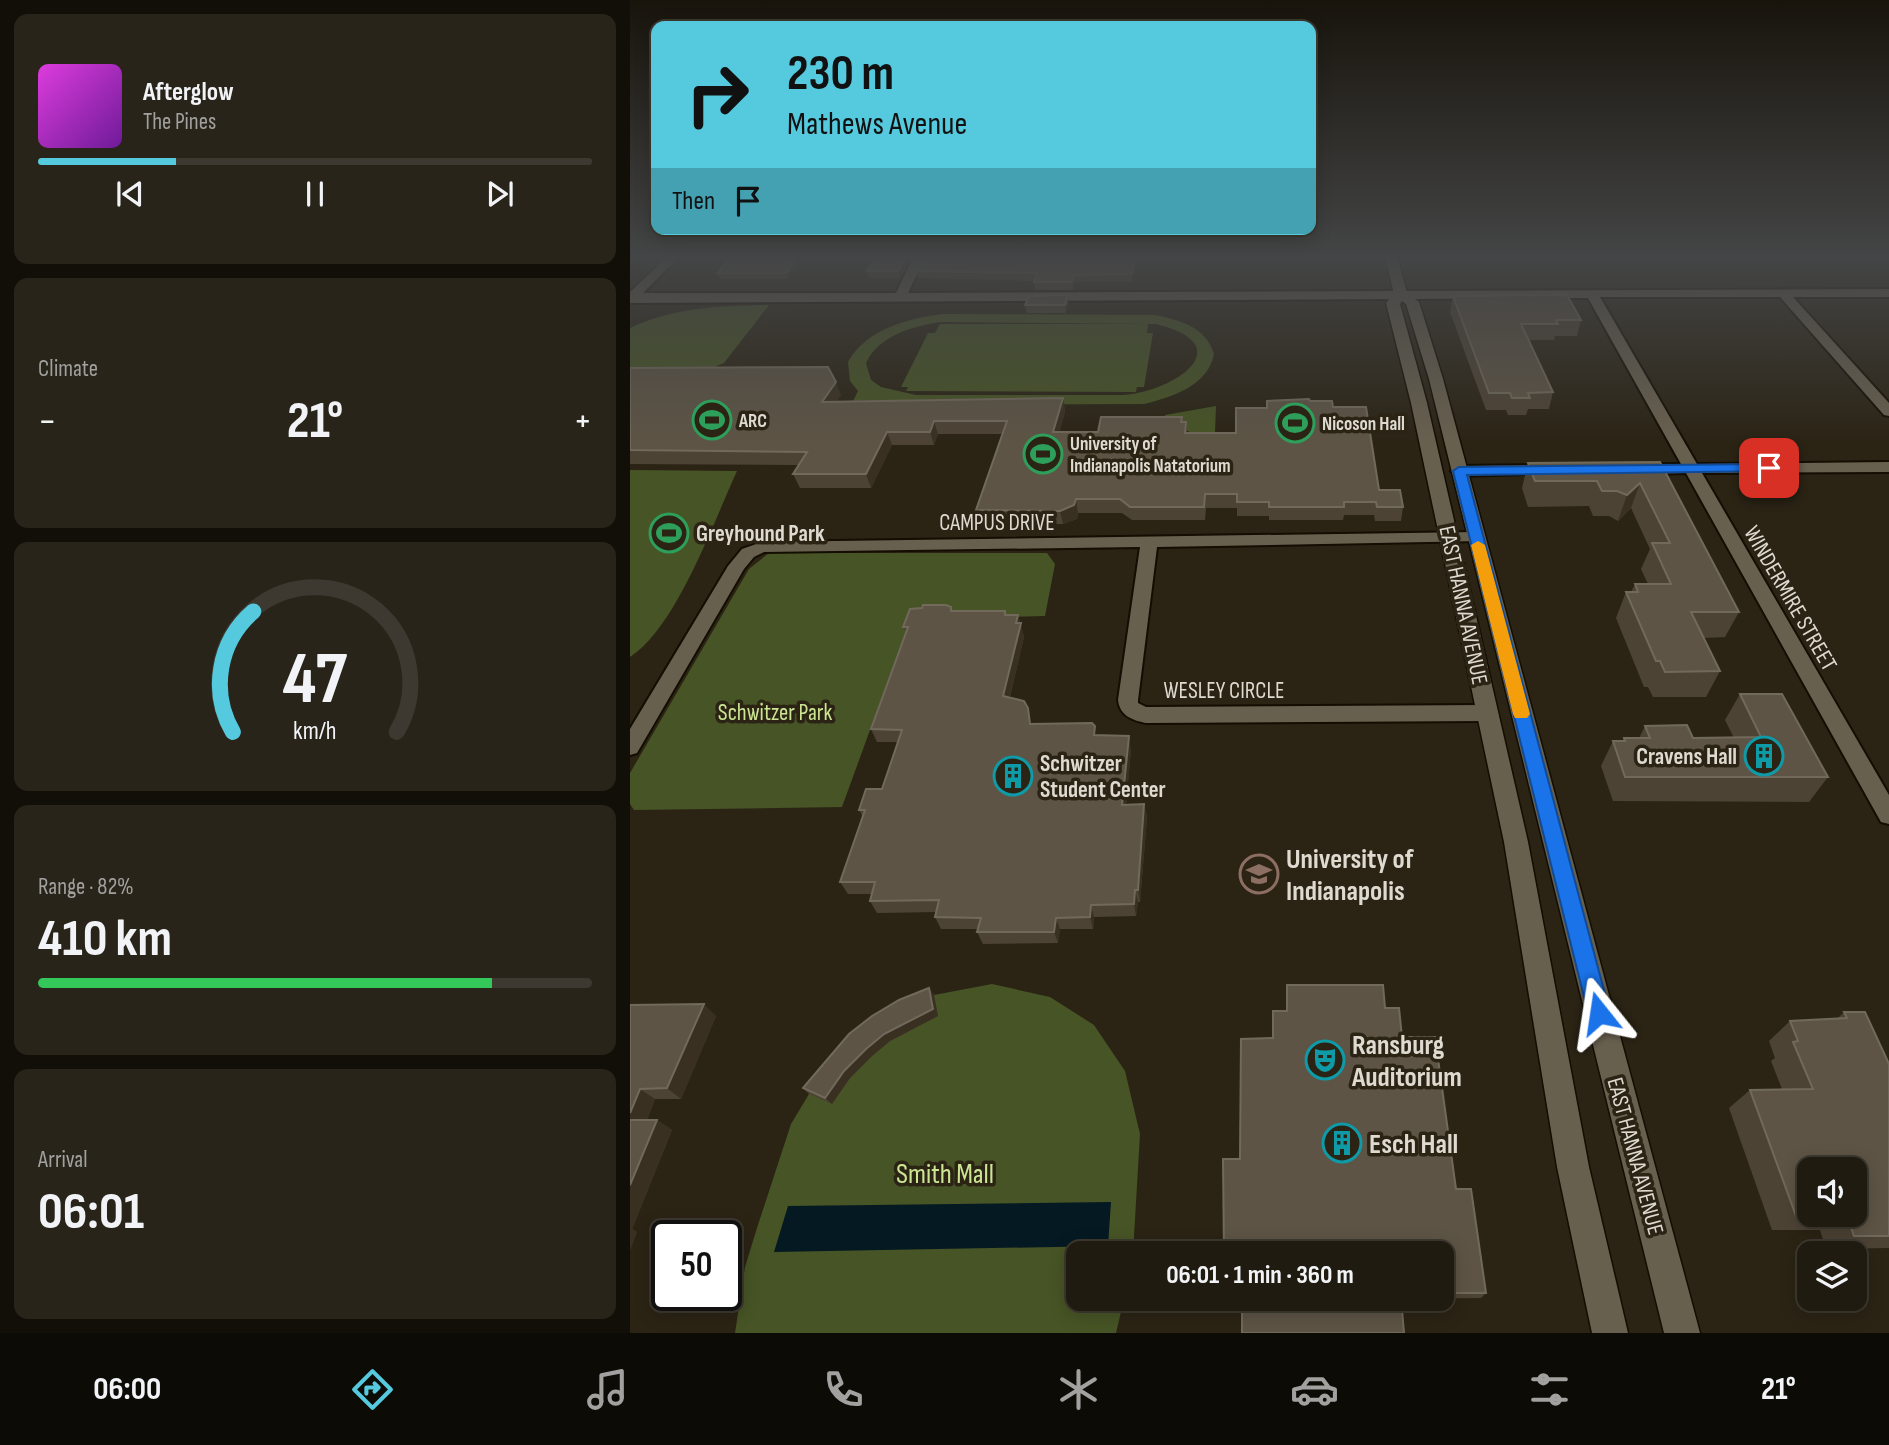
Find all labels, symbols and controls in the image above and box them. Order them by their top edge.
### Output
text: 230 m [787,45,894,104]
icon: right [672,49,763,140]
text: Afterglow [143,77,234,108]
text: Mathews Avenue [787,105,967,144]
text: The Pines [143,108,216,136]
icon: previous [111,175,149,213]
icon: pause [296,175,334,213]
icon: next [481,175,519,213]
icon: arrive [729,182,767,220]
text: Then [672,186,715,217]
text: Climate [38,355,98,383]
text: 21° [287,390,343,453]
text: − [38,399,57,444]
text: + [573,399,592,444]
sports icon: ARC [691,399,733,441]
sports icon: Nicoson Hall [1274,402,1316,444]
place label: ARC [738,410,767,433]
place label: Nicoson Hall [1322,413,1405,436]
sports icon: University of Indianapolis Natatorium [1022,433,1064,475]
place label: University of Indianapolis Natatorium [1070,433,1231,478]
pin [1739,438,1799,498]
icon: arrive [1750,449,1788,487]
street label: CAMPUS DRIVE [939,509,1055,537]
sports icon: Greyhound Park [648,512,690,554]
place label: Greyhound Park [696,520,825,548]
street label: WINDERMIRE STREET [1737,521,1843,676]
street label: EAST HANNA AVENUE [1432,523,1494,687]
text: 47 [283,637,348,725]
street label: WESLEY CIRCLE [1164,677,1284,705]
park label: Schwitzer Park [718,699,832,727]
text: km/h [293,716,337,747]
building icon: Cravens Hall [1743,735,1785,777]
place label: Cravens Hall [1636,743,1737,771]
place label: Schwitzer Student Center [1040,750,1166,804]
building icon: Schwitzer Student Center [992,755,1034,797]
place label: University of Indianapolis [1286,843,1414,908]
school or university icon: University of Indianapolis [1238,853,1280,895]
text: Range · 82% [38,873,134,901]
text: 410 km [38,908,172,971]
position arrow [1562,976,1636,1050]
place label: Ransburg Auditorium [1351,1029,1462,1094]
theatre icon: Ransburg Auditorium [1304,1039,1346,1081]
street label: EAST HANNA AVENUE [1601,1074,1670,1238]
building icon: Esch Hall [1321,1122,1363,1164]
place label: Esch Hall [1369,1128,1458,1161]
text: Arrival [38,1146,87,1174]
map controls [1797,1157,1867,1311]
button: sound [1797,1157,1867,1227]
park label: Smith Mall [896,1158,994,1191]
text: 06:01 [38,1181,144,1244]
speed limit sign: 50 [651,1220,742,1311]
button: layers [1797,1241,1867,1311]
text: 06:01 · 1 min · 360 m [1166,1260,1354,1291]
icon: directions [348,1365,397,1414]
icon: music [583,1365,632,1414]
icon: phone [819,1365,868,1414]
icon: climate [1054,1365,1103,1414]
icon: car [1290,1365,1339,1414]
icon: filters [1525,1365,1574,1414]
text: 06:00 [93,1370,161,1409]
text: 21° [1761,1370,1796,1409]

